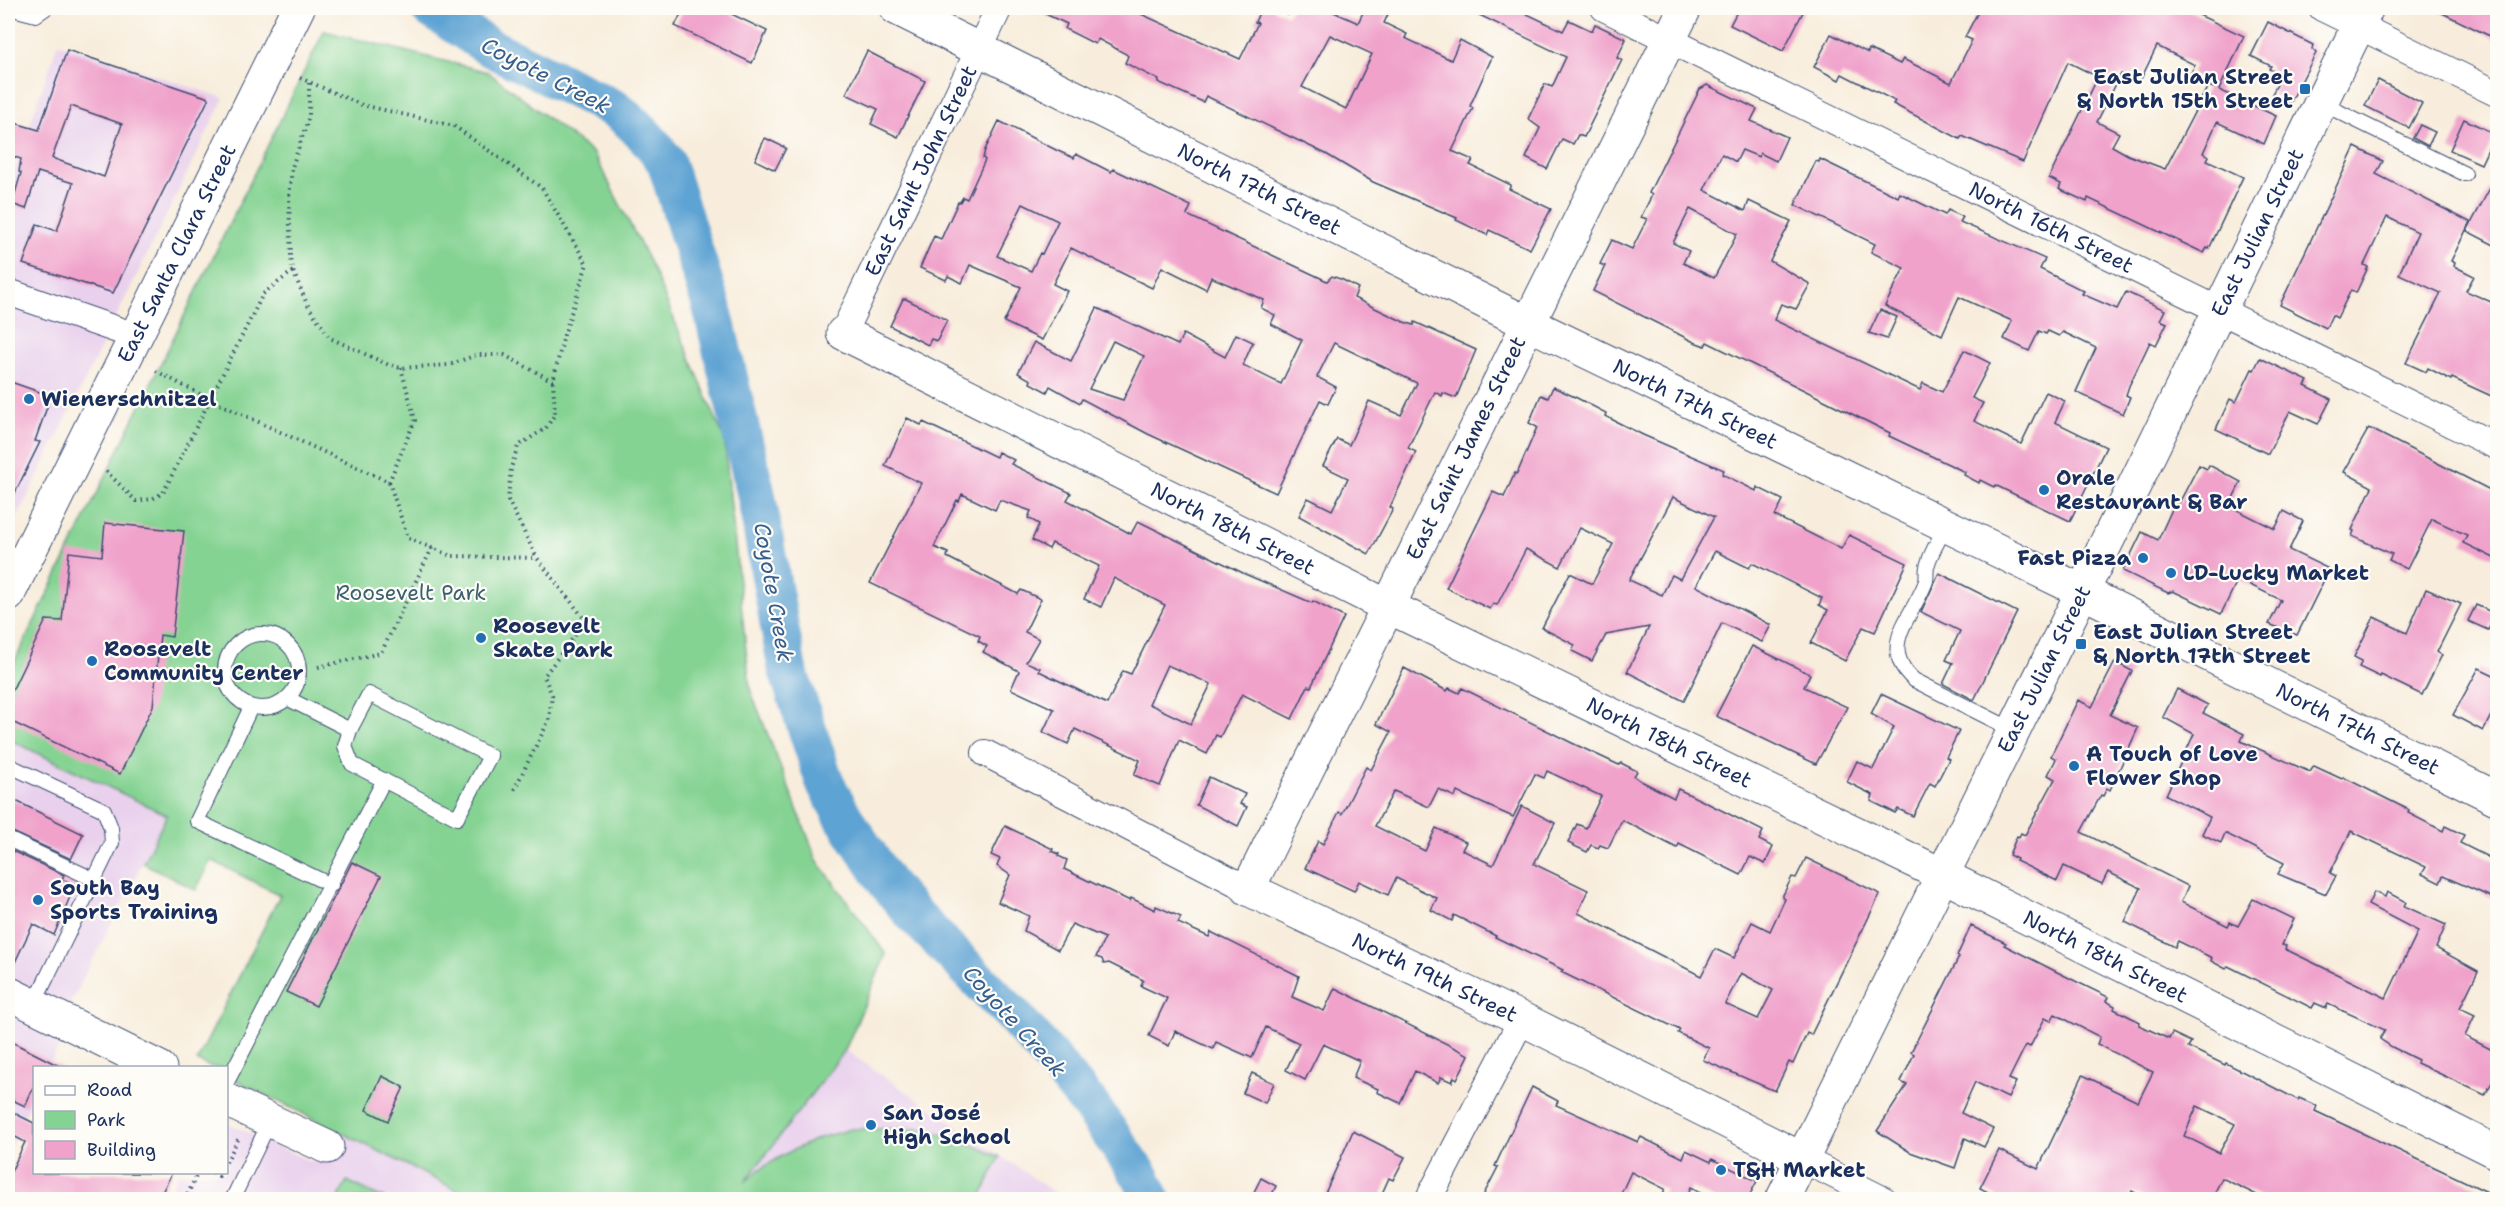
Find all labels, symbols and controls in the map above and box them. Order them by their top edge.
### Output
water label: Coyote Creek [476,31,616,121]
street label: East Saint John Street [858,61,983,281]
place label: East Julian Street & North 15th Street [2077,63,2293,115]
marker: East Julian Street & North 15th Street [2298,82,2312,96]
street label: North 17th Street [1173,137,1346,242]
street label: East Santa Clara Street [111,139,243,367]
street label: East Julian Street [2205,144,2310,321]
street label: North 16th Street [1964,175,2138,280]
street label: East Saint James Street [1400,332,1532,564]
street label: North 17th Street [1608,352,1782,456]
place label: Wienerschnitzel [41,385,217,413]
marker: Wienerschnitzel [22,392,36,406]
place label: Orale Restaurant & Bar [2056,464,2247,516]
street label: North 18th Street [1146,476,1320,582]
marker: Orale Restaurant & Bar [2037,483,2051,497]
water label: Coyote Creek [747,520,800,664]
place label: Fast Pizza [2017,544,2132,572]
marker: Fast Pizza [2136,551,2150,565]
place label: LD-Lucky Market [2183,559,2369,587]
marker: LD-Lucky Market [2164,566,2178,580]
park label: Roosevelt Park [336,579,486,607]
street label: East Julian Street [1991,581,2097,758]
place label: Roosevelt Skate Park [493,612,613,664]
place label: East Julian Street & North 17th Street [2093,618,2311,670]
marker: Roosevelt Skate Park [474,631,488,645]
place label: Roosevelt Community Center [104,635,304,687]
marker: East Julian Street & North 17th Street [2074,637,2088,651]
marker: Roosevelt Community Center [85,654,99,668]
street label: North 17th Street [2271,676,2444,782]
street label: North 18th Street [1582,691,1756,794]
place label: A Touch of Love Flower Shop [2086,740,2258,792]
marker: A Touch of Love Flower Shop [2067,759,2081,773]
place label: South Bay Sports Training [50,874,218,926]
marker: South Bay Sports Training [31,893,45,907]
street label: North 18th Street [2018,904,2192,1010]
street label: North 19th Street [1347,926,1522,1029]
water label: Coyote Creek [957,959,1073,1084]
legend [33,1066,228,1174]
text: Road [87,1078,132,1102]
place label: San José High School [883,1099,1011,1151]
text: Park [87,1108,126,1132]
marker: San José High School [864,1118,878,1132]
text: Building [87,1138,156,1162]
place label: T&H Market [1733,1156,1865,1184]
marker: T&H Market [1714,1163,1728,1177]

